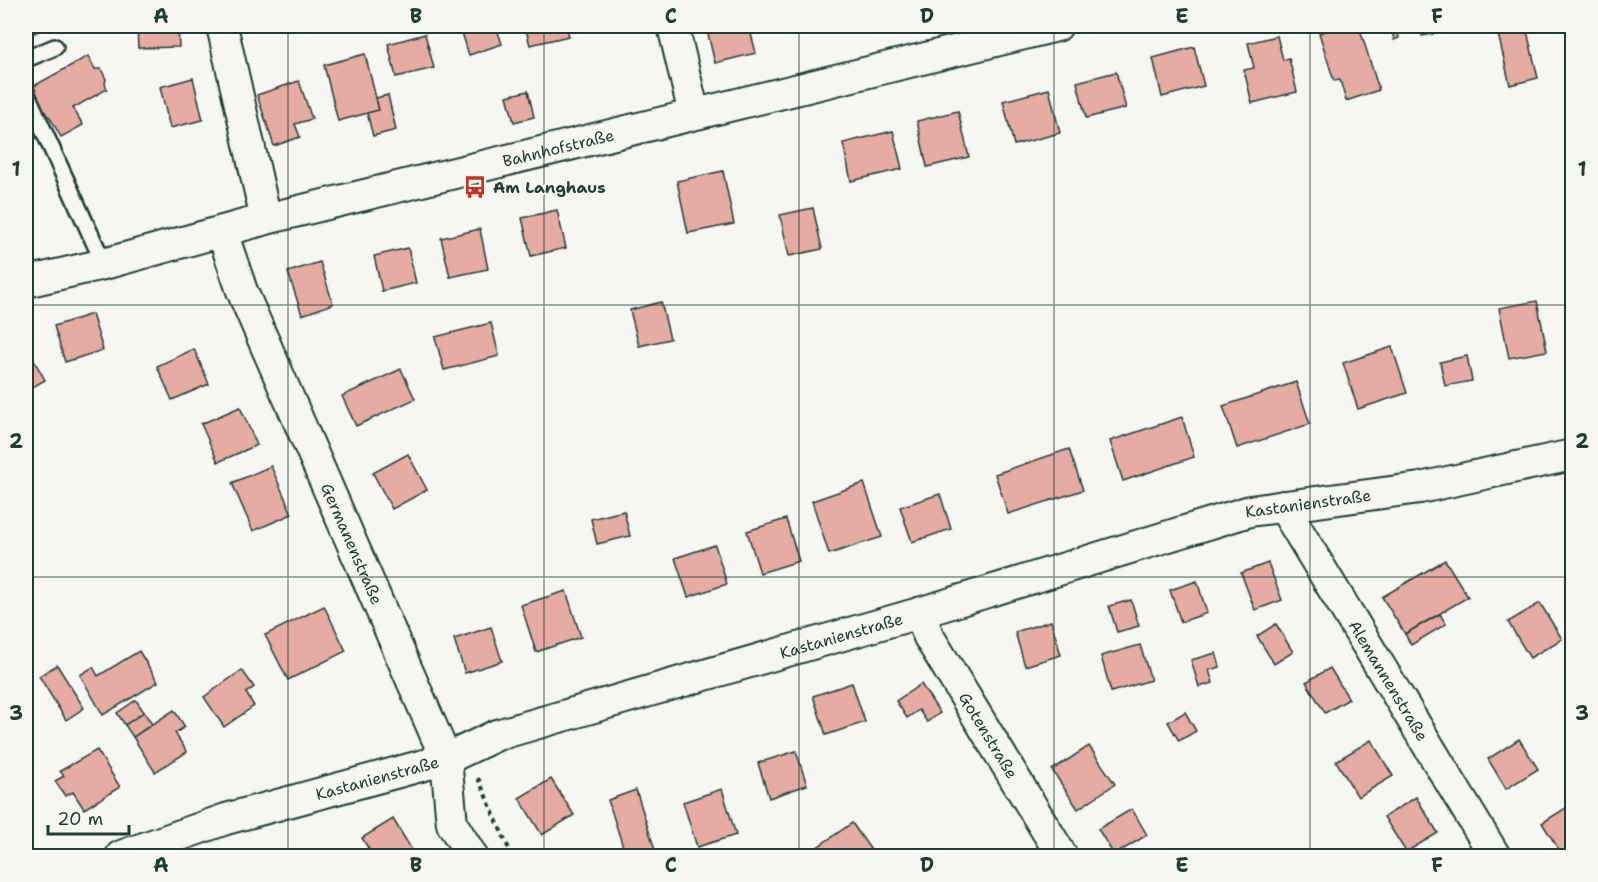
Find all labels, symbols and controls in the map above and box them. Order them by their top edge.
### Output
text: A [153,3,169,29]
text: B [410,3,422,29]
text: C [665,3,677,29]
text: D [920,3,934,29]
text: E [1175,3,1189,29]
text: F [1431,3,1443,29]
street label: Bahnhofstraße [500,124,616,171]
text: 1 [11,156,21,182]
text: 1 [1577,156,1587,182]
bus stop icon: Am Langhaus [462,174,488,200]
place label: Am Langhaus [493,177,606,198]
text: 2 [9,428,23,454]
text: 2 [1575,428,1589,454]
street label: Germanenstraße [316,480,388,608]
street label: Kastanienstraße [1244,484,1372,522]
street label: Kastanienstraße [777,608,905,663]
street label: Alemannenstraße [1344,616,1433,745]
street label: Gotenstraße [954,688,1023,782]
text: 3 [9,700,23,726]
text: 3 [1575,700,1589,726]
street label: Kastanienstraße [313,751,441,805]
scale bar [48,798,129,836]
text: 20 m [57,807,103,831]
text: A [153,852,169,878]
text: B [410,852,422,878]
text: C [665,852,677,878]
text: D [920,852,934,878]
text: E [1175,852,1189,878]
text: F [1431,852,1443,878]

